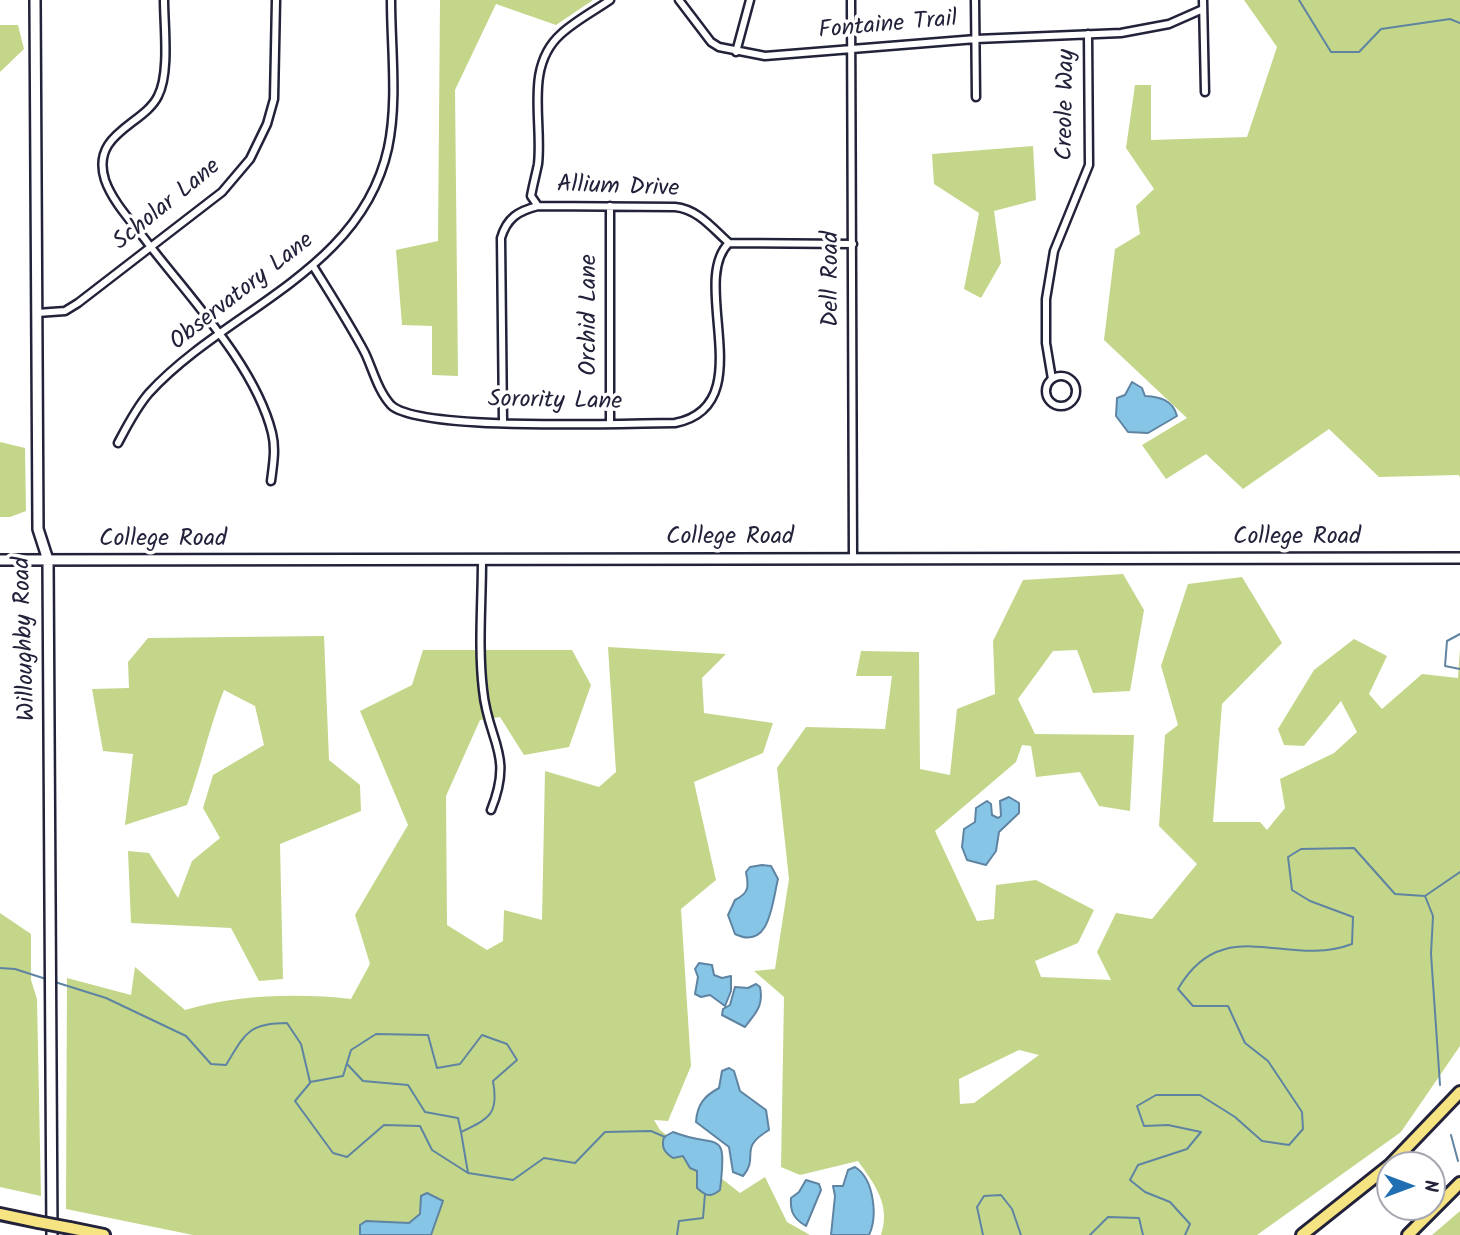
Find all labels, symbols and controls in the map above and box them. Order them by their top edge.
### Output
street label: Fontaine Trail [817,7,959,47]
street label: Creole Way [1053,49,1083,161]
street label: Scholar Lane [108,154,228,258]
street label: Allium Drive [556,172,680,206]
street label: Observatory Lane [165,228,321,358]
street label: Dell Road [819,231,847,327]
street label: Orchid Lane [577,254,605,376]
street label: Sorority Lane [488,387,622,419]
street label: College Road [666,525,794,553]
street label: College Road [1233,525,1361,553]
street label: College Road [99,527,227,555]
street label: Willoughby Road [10,556,44,722]
north arrow [1376,1151,1446,1221]
text: N [1415,1180,1445,1192]

